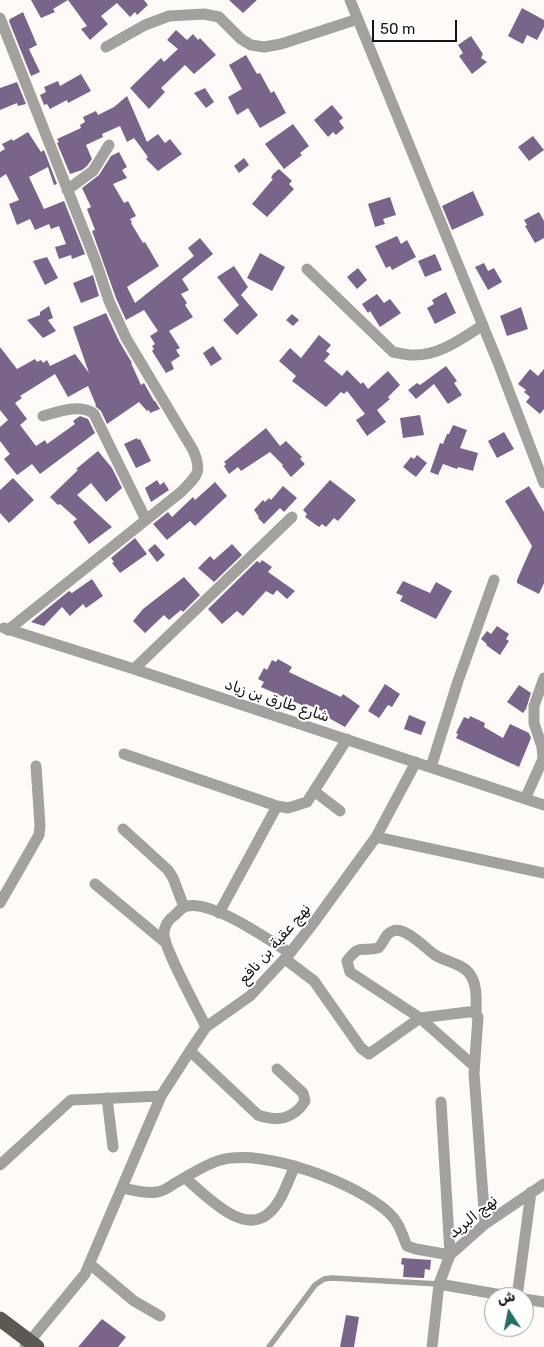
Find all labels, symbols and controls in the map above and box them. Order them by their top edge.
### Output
scale bar [374,10,459,42]
text: 50 m [380,20,415,38]
street label: شارع طارق بن زياد [222,676,332,726]
street label: نهج عقبة بن نافع [235,900,315,988]
street label: نهج البريد [445,1192,501,1242]
north arrow [484,1287,534,1337]
text: ش [496,1288,517,1308]

